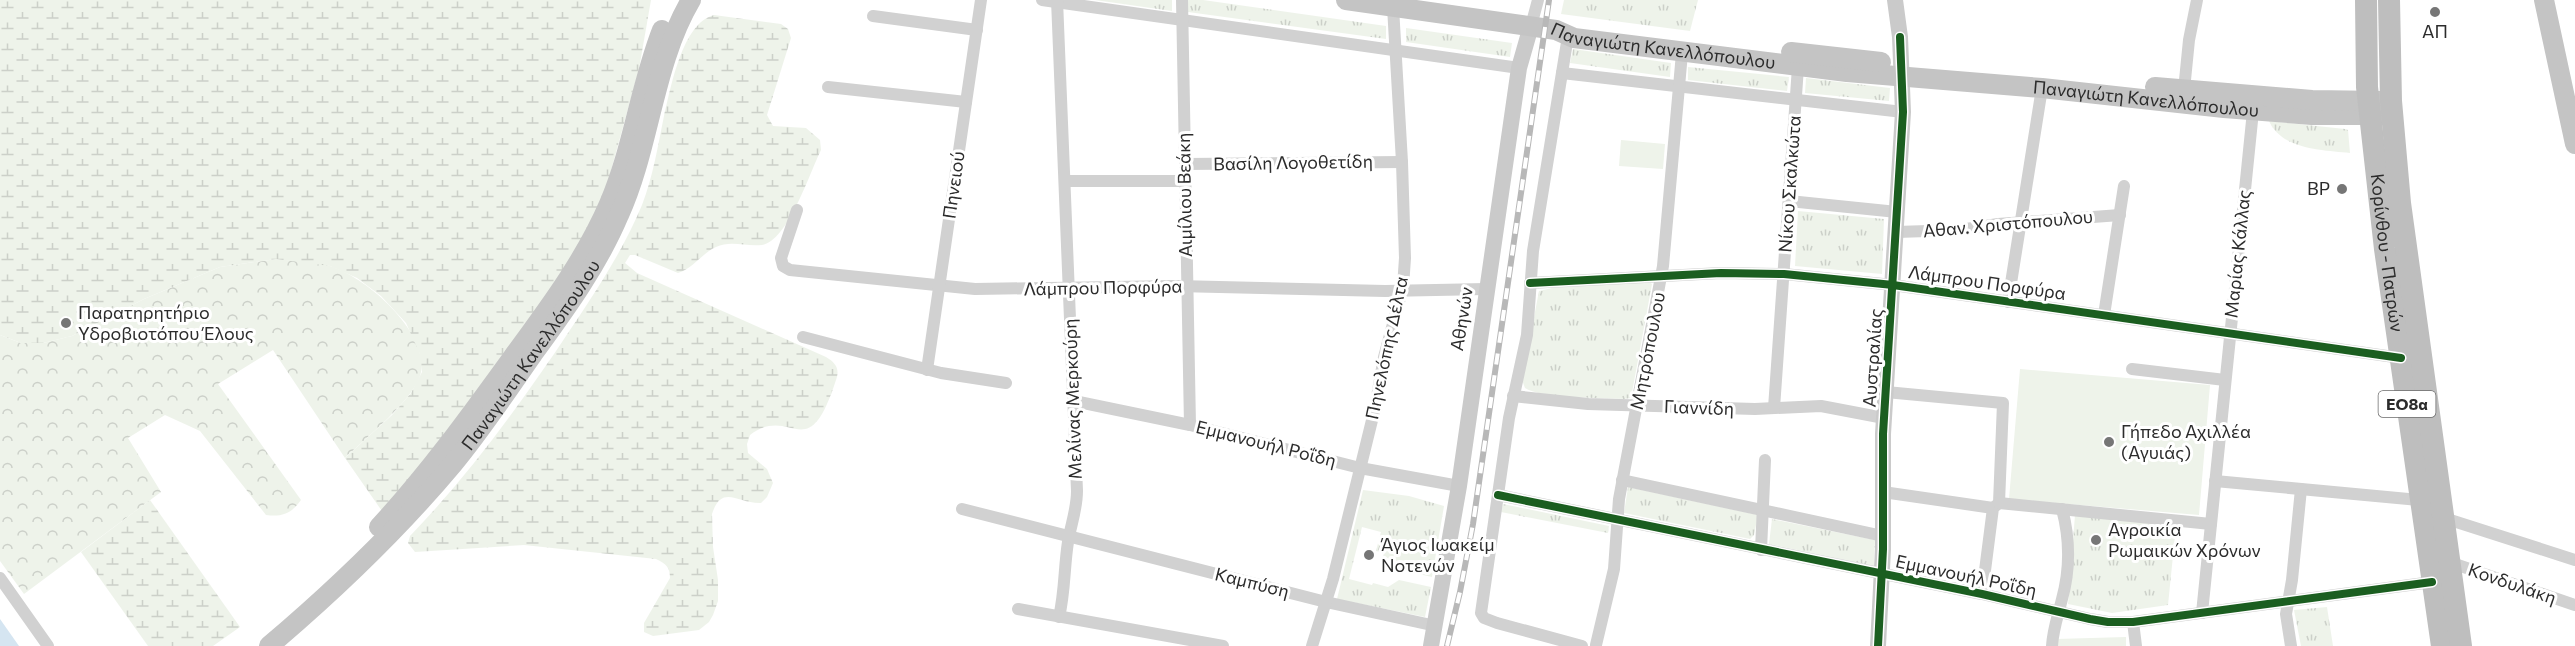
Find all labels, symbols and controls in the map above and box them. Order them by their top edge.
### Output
marker: ΑΠ [2428,5,2442,19]
street label: Παναγιώτη Κανελλόπουλου [1548,17,1777,73]
place label: ΑΠ [2422,20,2448,42]
street label: Παναγιώτη Κανελλόπουλου [2032,75,2260,121]
street label: Νίκου Σκαλκώτα [1773,115,1805,253]
street label: Αιμίλιου Βεάκη [1172,133,1196,257]
street label: Πηνειού [937,150,969,220]
street label: Βασίλη Λογοθετίδη [1213,150,1373,174]
street label: Κορίνθου - Πατρών [2367,172,2409,333]
place label: BP [2307,177,2330,199]
marker: BP [2335,182,2349,196]
street label: Μαρίας Κάλλας [2219,189,2255,319]
street label: Αθαν. Χριστόπουλου [1922,205,2094,241]
street label: Παναγιώτη Κανελλόπουλου [456,256,604,454]
street label: Λάμπρου Πορφύρα [1907,260,2067,304]
street label: Πηνελόπης Δέλτα [1360,274,1412,421]
street label: Λάμπρου Πορφύρα [1023,275,1183,299]
street label: Αθηνών [1445,285,1477,352]
street label: Μητρόπουλου [1625,290,1669,411]
place label: Παρατηρητήριο Υδροβιοτόπου Έλους [78,301,254,344]
street label: Αυστραλίας [1858,308,1886,408]
marker: Παρατηρητήριο Υδροβιοτόπου Έλους [59,316,73,330]
street label: Μελίνας Μερκούρη [1058,318,1086,480]
road number: ΕΟ8α [2378,391,2436,417]
street label: Γιαννίδη [1664,395,1735,419]
street label: Εμμανουήλ Ροΐδη [1194,415,1339,471]
place label: Γήπεδο Αχιλλέα (Αγυιάς) [2121,420,2251,463]
marker: Γήπεδο Αχιλλέα (Αγυιάς) [2102,435,2116,449]
place label: Αγροικία Ρωμαικών Χρόνων [2108,518,2261,561]
place label: Άγιος Ιωακείμ Νοτενών [1380,533,1495,576]
marker: Αγροικία Ρωμαικών Χρόνων [2089,533,2103,547]
marker: Άγιος Ιωακείμ Νοτενών [1362,548,1376,562]
street label: Εμμανουήλ Ροΐδη [1894,549,2039,601]
street label: Κονδυλάκη [2465,558,2559,608]
street label: Καμπύση [1213,562,1292,602]

